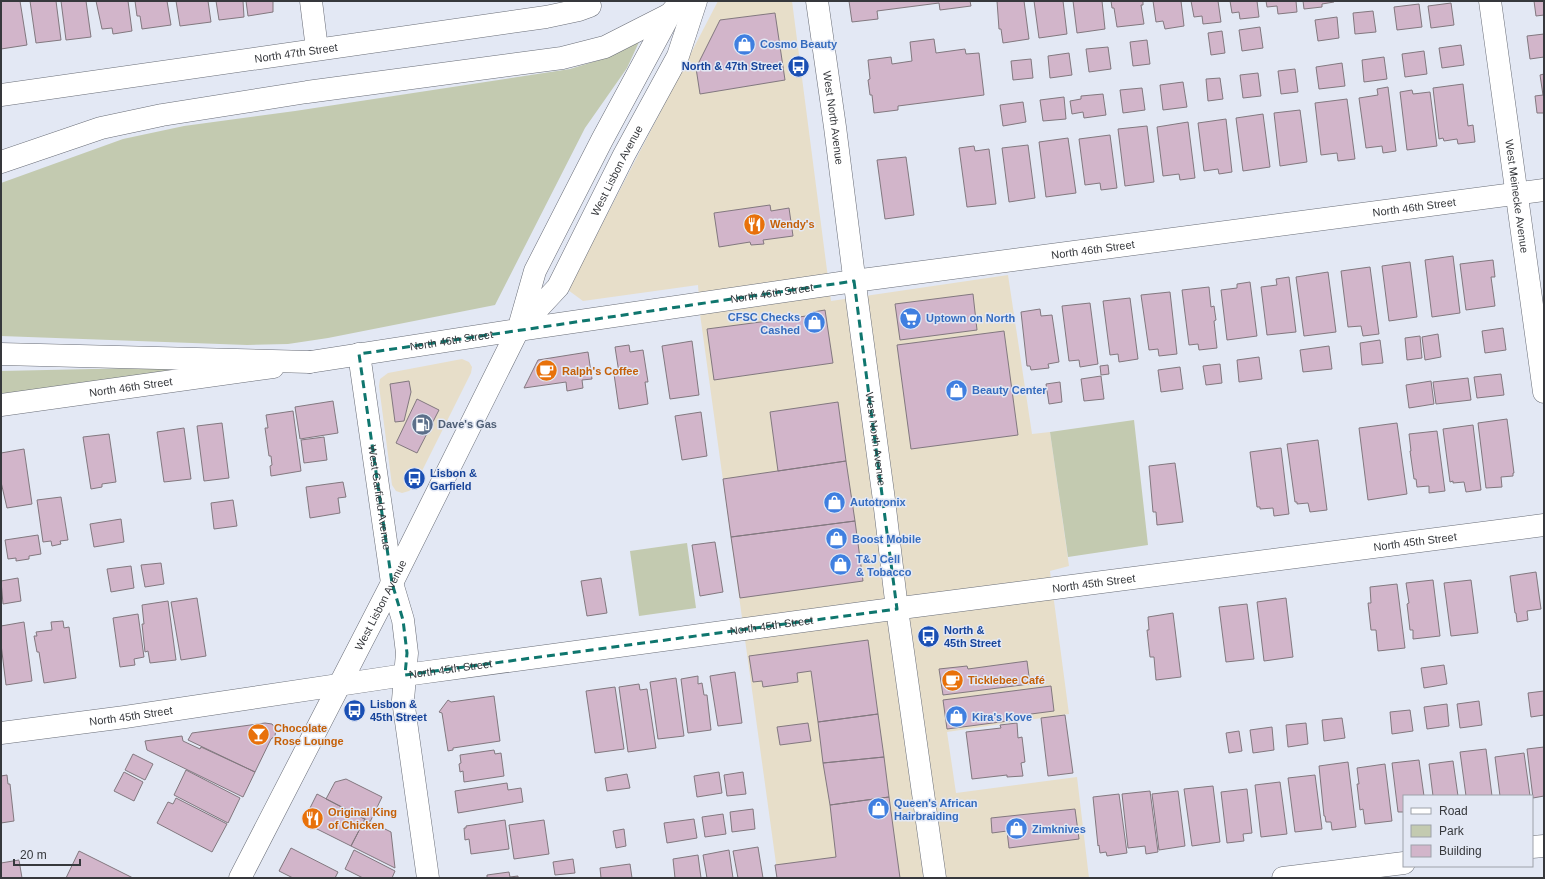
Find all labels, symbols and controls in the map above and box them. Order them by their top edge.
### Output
shop icon: Cosmo Beauty [731,31,757,57]
place label: Cosmo Beauty [760,38,838,50]
street label: North 47th Street [254,41,338,65]
bus stop icon: North & 47th Street [785,53,811,79]
place label: North & 47th Street [682,60,782,72]
street label: West North Avenue [821,70,846,165]
street label: West Lisbon Avenue [589,123,645,218]
street label: West Meinecke Avenue [1503,139,1531,254]
street label: North 46th Street [1372,196,1457,219]
restaurant icon: Wendy's [741,211,767,237]
place label: Wendy's [770,218,815,230]
street label: North 46th Street [1051,238,1135,261]
street label: North 46th Street [729,281,814,305]
supermarket icon: Uptown on North [898,305,924,331]
shop icon: CFSC Checks Cashed [802,310,828,336]
place label: CFSC Checks Cashed [728,311,800,336]
place label: Uptown on North [926,312,1015,324]
street label: North 46th Street [409,328,494,353]
cafe icon: Ralph's Coffee [533,358,559,384]
place label: Ralph's Coffee [562,365,639,377]
street label: North 46th Street [88,375,173,399]
shop icon: Beauty Center [944,377,970,403]
place label: Beauty Center [972,384,1047,396]
street label: West North Avenue [864,391,888,487]
fuel station icon: Dave's Gas [409,411,435,437]
place label: Dave's Gas [438,418,497,430]
street label: West Garfield Avenue [366,444,393,551]
bus stop icon: Lisbon & Garfield [401,466,427,492]
place label: Lisbon & Garfield [430,467,477,492]
shop icon: Autotronix [821,489,847,515]
place label: Autotronix [850,496,906,508]
shop icon: Boost Mobile [824,526,850,552]
street label: North 45th Street [1373,530,1457,553]
place label: Boost Mobile [852,533,921,545]
shop icon: T&J Cell & Tobacco [828,552,854,578]
place label: T&J Cell & Tobacco [856,553,912,578]
street label: West Lisbon Avenue [352,558,409,652]
street label: North 45th Street [1051,572,1136,594]
street label: North 45th Street [729,614,814,637]
bus stop icon: North & 45th Street [915,623,941,649]
place label: North & 45th Street [944,624,1001,649]
street label: North 45th Street [408,657,493,680]
cafe icon: Ticklebee Café [939,667,965,693]
place label: Ticklebee Café [968,674,1045,686]
bus stop icon: Lisbon & 45th Street [341,697,367,723]
place label: Lisbon & 45th Street [370,698,427,723]
street label: North 45th Street [89,704,173,728]
shop icon: Kira's Kove [944,704,970,730]
place label: Kira's Kove [972,711,1032,723]
bar icon: Chocolate Rose Lounge [246,721,272,747]
place label: Chocolate Rose Lounge [274,722,344,747]
legend [1403,795,1533,867]
shop icon: Queen's African Hairbraiding [866,796,892,822]
place label: Queen's African Hairbraiding [894,797,978,822]
text: Road [1439,804,1468,818]
restaurant icon: Original King of Chicken [300,805,326,831]
place label: Original King of Chicken [328,806,397,831]
shop icon: Zimknives [1004,816,1030,842]
place label: Zimknives [1032,823,1086,835]
text: Park [1439,824,1465,838]
scale bar [14,841,80,867]
text: Building [1439,844,1482,858]
text: 20 m [20,848,47,862]

